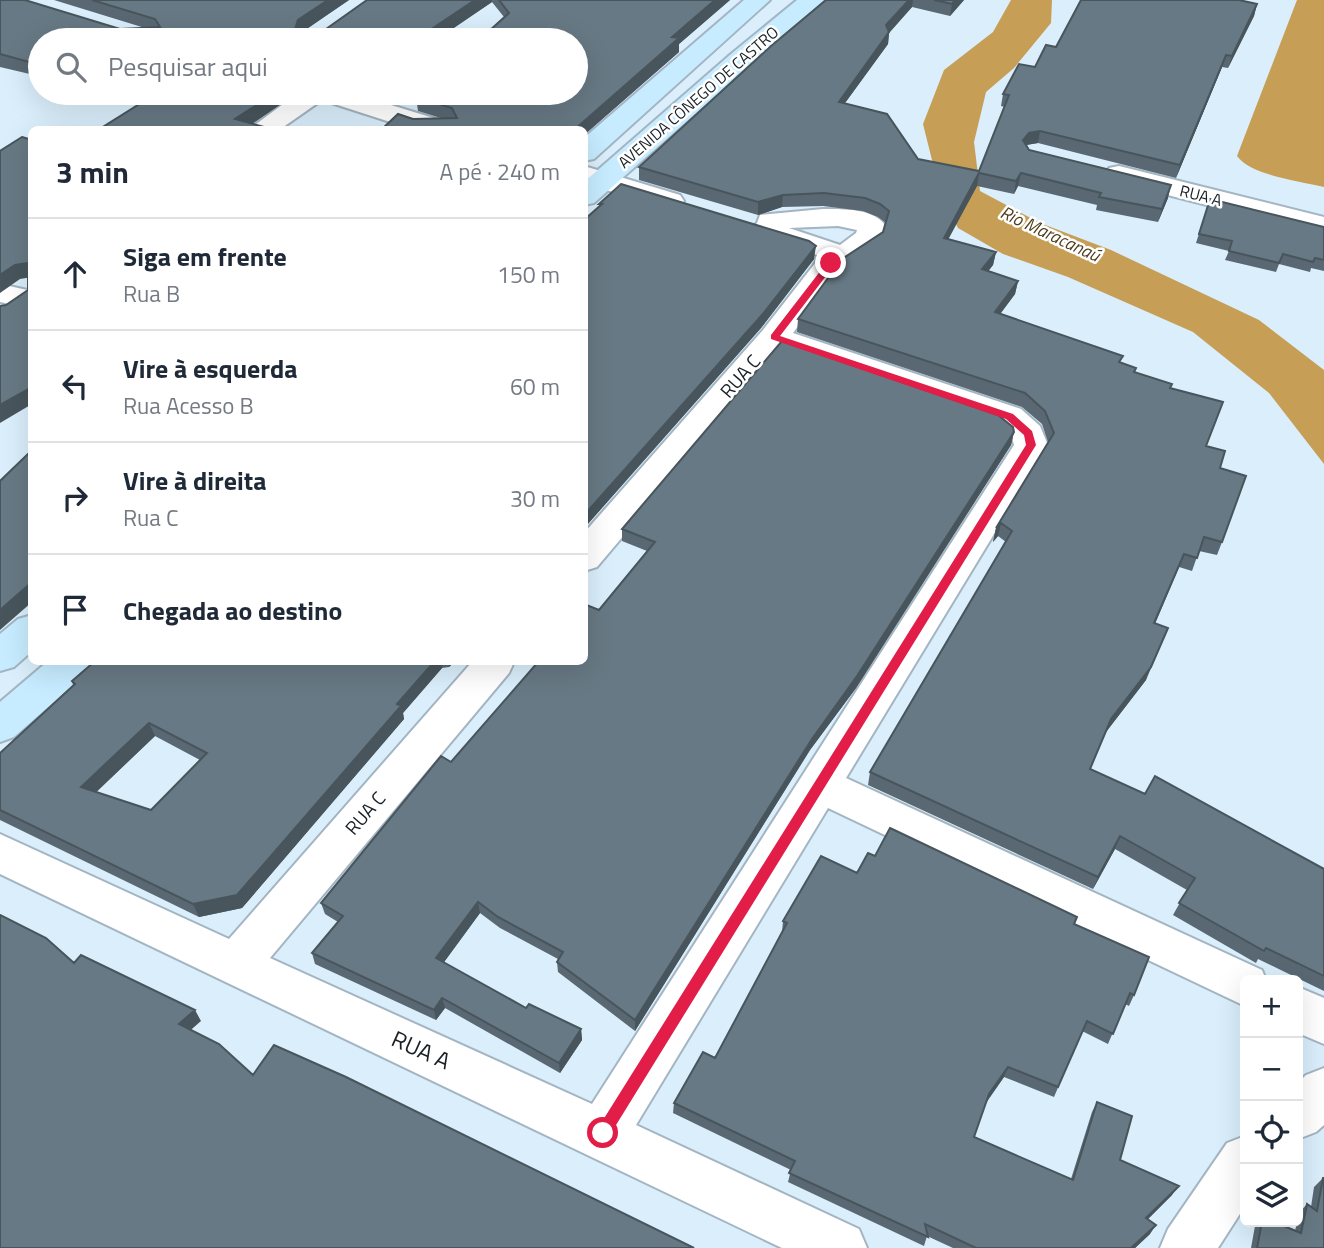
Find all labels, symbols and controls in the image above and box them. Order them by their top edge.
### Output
street label: AVENIDA CÔNEGO DE CASTRO [612,20,784,174]
search box [28,28,588,105]
text: Pesquisar aqui [108,47,268,86]
icon: search [52,48,90,86]
text: 3 min [56,149,129,195]
text: A pé · 240 m [439,154,560,189]
street label: RUA A [1177,178,1225,212]
water label: Rio Maracanaú [996,199,1105,269]
text: Siga em frente [123,237,287,276]
route end [815,247,846,278]
icon: ahead [56,255,94,293]
text: 150 m [497,257,560,292]
text: Rua B [123,276,180,311]
street label: RUA C [712,347,767,404]
text: Vire à esquerda [123,349,298,388]
icon: left [56,367,94,405]
text: 60 m [510,369,560,404]
text: Rua Acesso B [123,388,254,423]
text: Vire à direita [123,461,266,500]
icon: right [56,479,94,517]
text: 30 m [510,481,560,516]
text: Rua C [123,500,178,535]
icon: arrive [56,591,94,629]
text: Chegada ao destino [123,591,342,630]
street label: RUA C [337,784,392,841]
map controls [1240,975,1303,1227]
button: + [1240,975,1303,1038]
street label: RUA A [386,1021,457,1078]
button: − [1240,1038,1303,1101]
button: locate [1240,1101,1303,1164]
route start [587,1117,618,1148]
button: layers [1240,1164,1303,1227]

